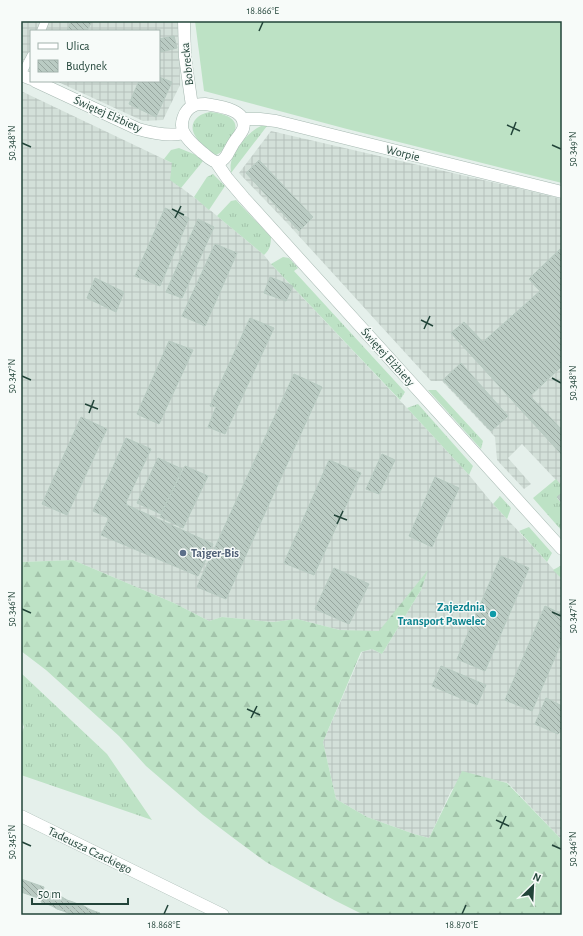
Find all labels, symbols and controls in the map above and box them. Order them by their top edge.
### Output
text: 18.866°E [247,6,279,16]
legend [30,30,160,82]
text: Ulica [66,40,90,52]
street label: Bobrecka [179,42,195,86]
text: Budynek [66,60,108,73]
street label: Świętej Elżbiety [72,92,145,135]
text: 50.348°N [7,125,17,161]
text: 50.349°N [568,131,578,167]
street label: Worpie [385,143,421,163]
street label: Świętej Elżbiety [358,324,419,389]
text: 50.347°N [7,359,17,393]
text: 50.348°N [568,365,578,401]
place label: Tajger-Bis [191,547,239,560]
marker: Tajger-Bis [178,548,188,558]
text: 50.346°N [7,591,17,627]
text: 50.347°N [568,599,578,633]
place label: Zajezdnia Transport Pawelec [397,601,485,627]
marker: Zajezdnia Transport Pawelec [488,609,498,619]
street label: Tadeusza Czackiego [46,824,134,876]
text: 50.345°N [7,825,17,859]
text: 50.346°N [568,831,578,867]
north arrow [513,866,553,906]
text: N [531,871,543,884]
scale bar [32,880,128,906]
text: 50 m [38,888,61,900]
text: 18.868°E [148,920,180,930]
text: 18.870°E [446,920,478,930]

